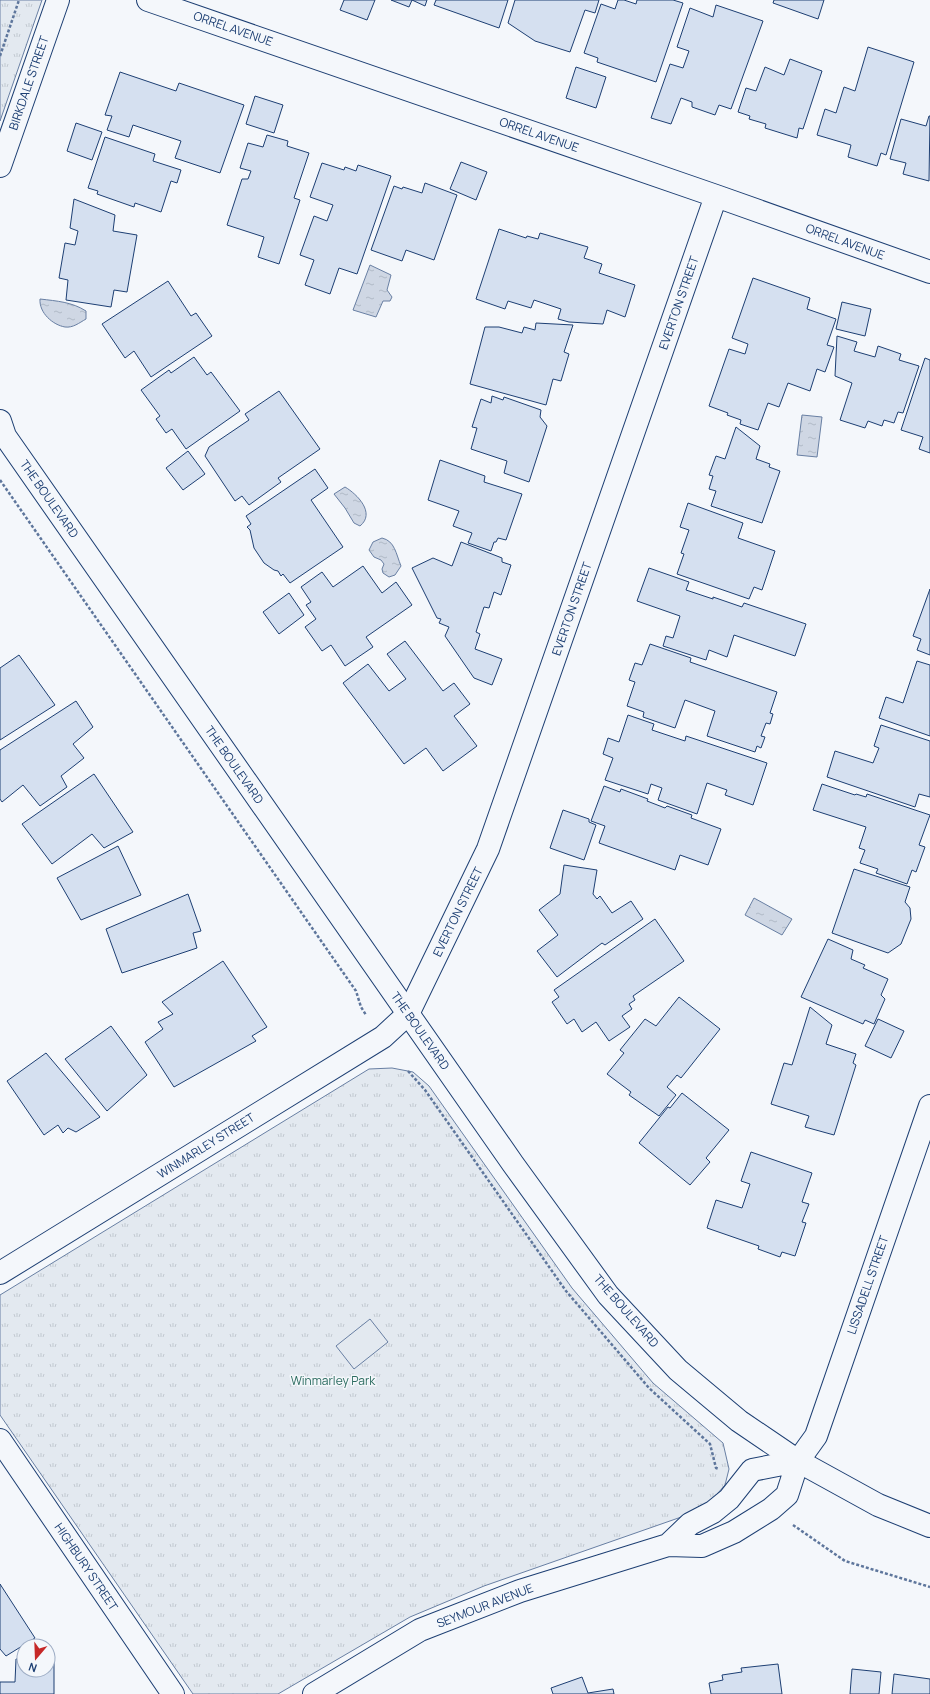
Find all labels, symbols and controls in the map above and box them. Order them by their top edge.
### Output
street label: ORREL AVENUE [191,7,275,50]
street label: BIRKDALE STREET [4,33,53,132]
street label: ORREL AVENUE [497,113,581,156]
street label: ORREL AVENUE [803,219,887,264]
street label: EVERTON STREET [655,253,703,352]
street label: THE BOULEVARD [16,456,83,541]
street label: EVERTON STREET [548,559,596,658]
street label: THE BOULEVARD [201,722,268,807]
street label: EVERTON STREET [428,863,487,960]
street label: THE BOULEVARD [387,988,454,1073]
street label: WINMARLEY STREET [154,1108,258,1182]
street label: LISSADELL STREET [843,1232,893,1336]
street label: THE BOULEVARD [590,1271,663,1351]
park label: Winmarley Park [291,1372,376,1389]
street label: HIGHBURY STREET [51,1519,123,1615]
street label: SEYMOUR AVENUE [434,1579,536,1632]
north arrow [16,1638,56,1678]
text: N [26,1660,39,1676]

